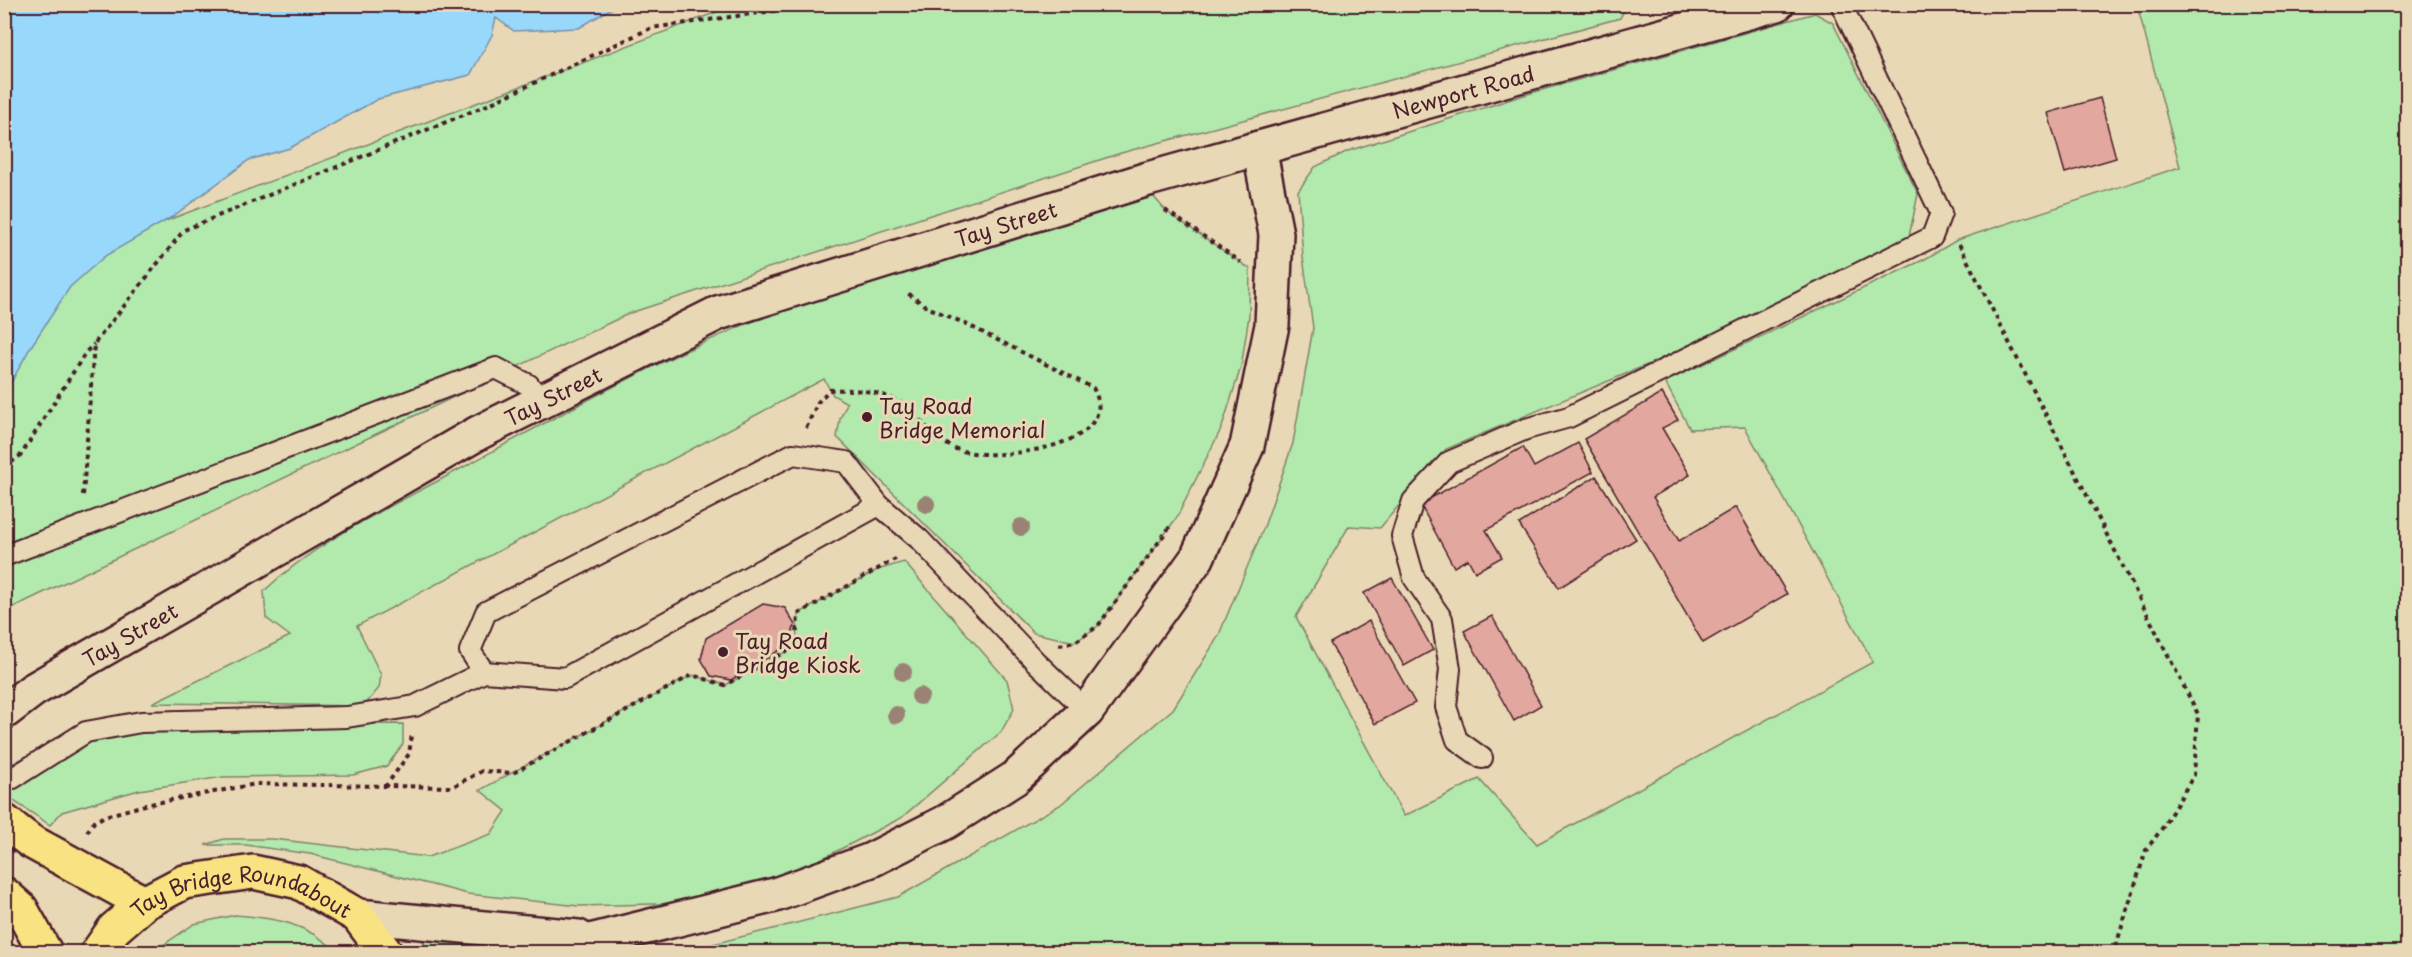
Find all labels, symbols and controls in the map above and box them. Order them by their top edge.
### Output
street label: Newport Road [1388,56,1538,126]
street label: Tay Street [951,192,1061,254]
street label: Tay Street [499,358,607,433]
place label: Tay Road Bridge Memorial [879,389,1046,445]
marker: Tay Road Bridge Memorial [860,410,874,424]
street label: Tay Street [76,594,183,674]
place label: Tay Road Bridge Kiosk [735,624,861,680]
marker: Tay Road Bridge Kiosk [716,645,730,659]
text: Tay Bridge Roundabout [123,856,358,925]
street label: Tay Bridge Roundabout [124,906,362,932]

